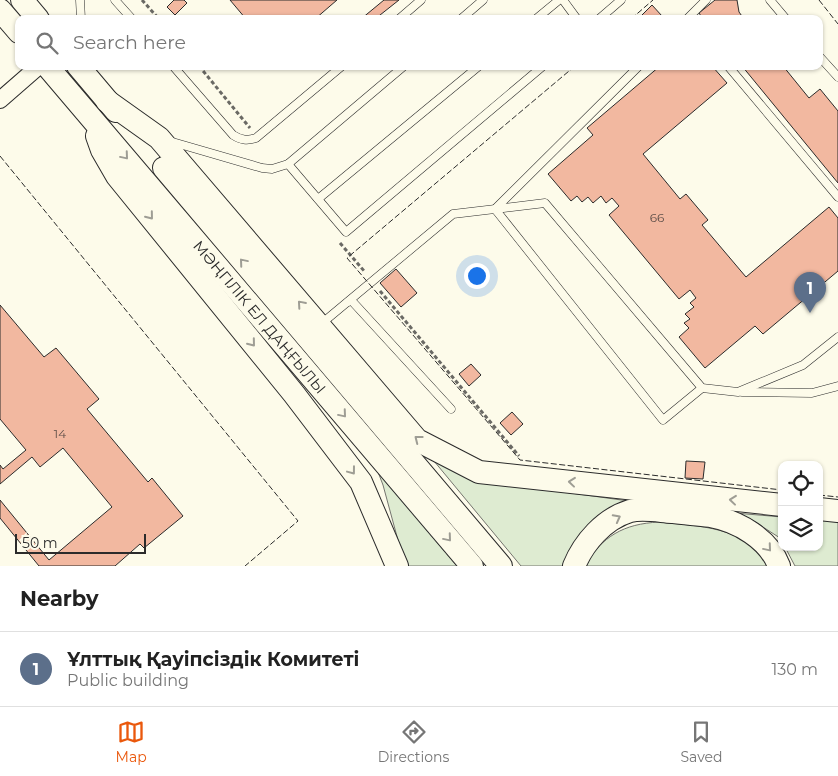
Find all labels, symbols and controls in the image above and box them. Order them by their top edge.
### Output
search box [15,15,823,70]
icon: search [33,29,61,57]
text: Search here [73,31,186,54]
one-way arrow [119,151,128,160]
house number: 66 [650,210,664,225]
one-way arrow [145,211,154,220]
street label: МӘҢГІЛІК ЕЛ ДАҢҒЫЛЫ [190,236,330,397]
one-way arrow [240,258,249,267]
your location [464,263,490,289]
pin: 1 [794,272,826,313]
one-way arrow [297,300,306,309]
one-way arrow [247,337,255,346]
one-way arrow [337,408,346,417]
house number: 14 [54,426,66,441]
one-way arrow [415,437,424,445]
map controls [778,461,823,551]
button: locate [778,461,823,506]
one-way arrow [347,465,355,474]
one-way arrow [567,477,575,488]
one-way arrow [729,495,737,506]
button: layers [778,506,823,551]
one-way arrow [612,514,621,524]
scale bar [15,531,146,554]
one-way arrow [443,532,452,541]
text: 50 m [22,534,58,552]
one-way arrow [762,542,770,551]
text: Nearby [20,586,99,611]
text: Ұлттық Қауіпсіздік Комитеті [67,648,359,671]
text: 1 [33,660,39,679]
text: 130 m [771,660,818,679]
text: Public building [67,671,189,690]
tab: Map [116,718,147,766]
tab: Directions [378,718,449,766]
tab: Saved [680,718,722,766]

